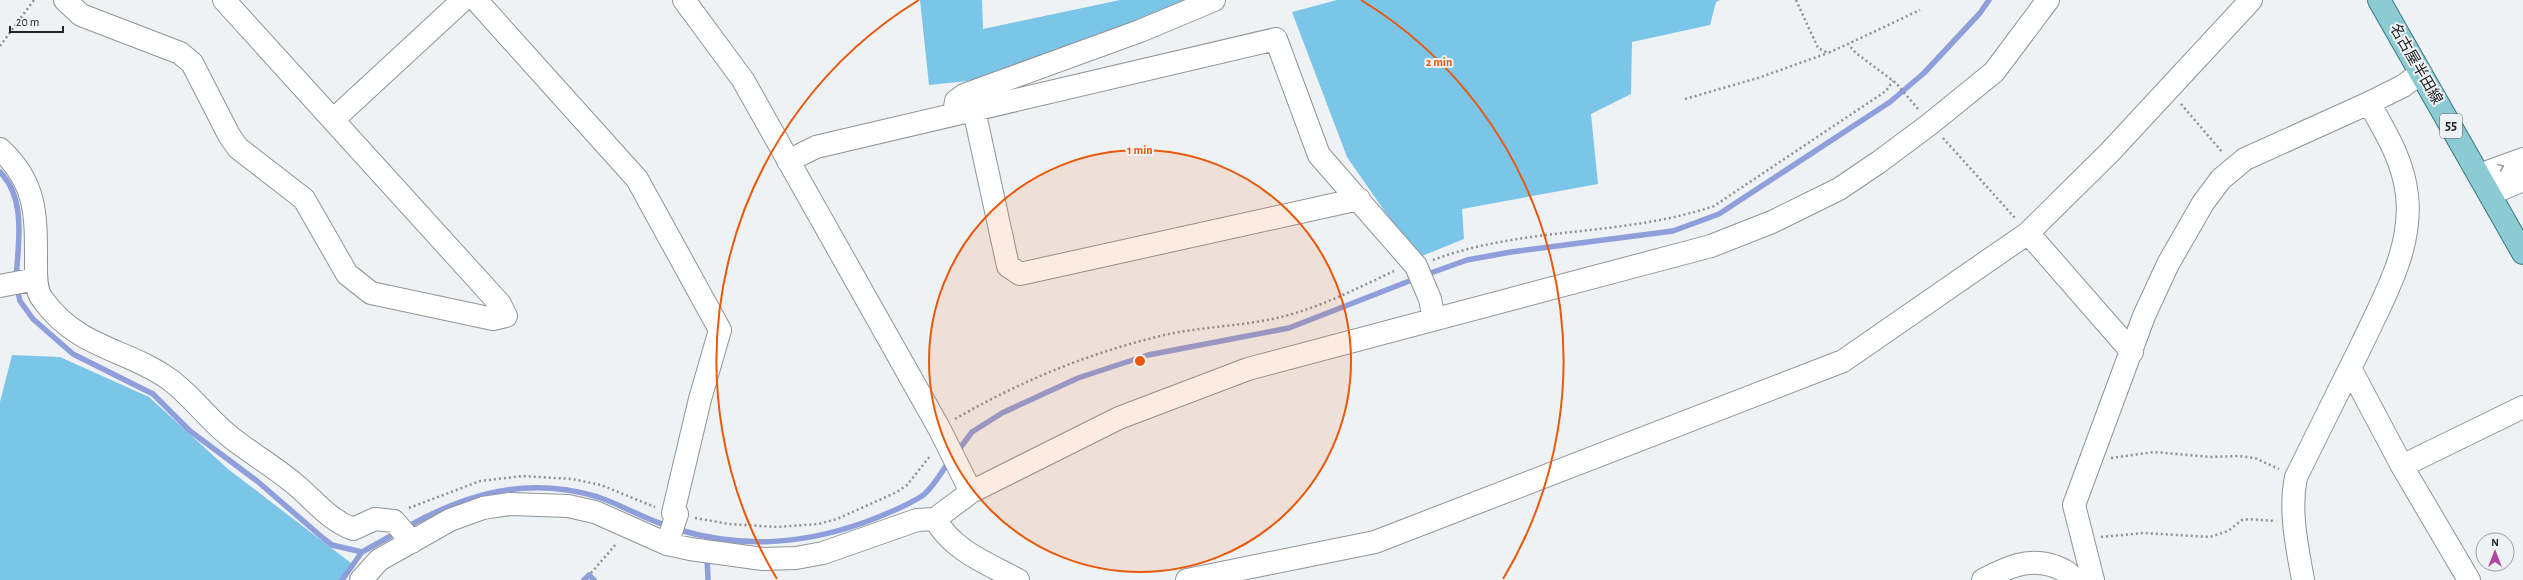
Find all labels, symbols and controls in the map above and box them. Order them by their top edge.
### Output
scale bar [10,8,63,34]
text: 20 m [16,16,39,28]
street label: 名古屋半田線 [2387,21,2446,107]
text: 2 min [1426,56,1452,68]
road number: 55 [2440,114,2462,138]
text: 1 min [1127,144,1153,156]
one-way arrow [2497,163,2504,171]
centre of rings [1133,354,1147,368]
north arrow [2475,532,2515,572]
text: N [2491,537,2499,548]

